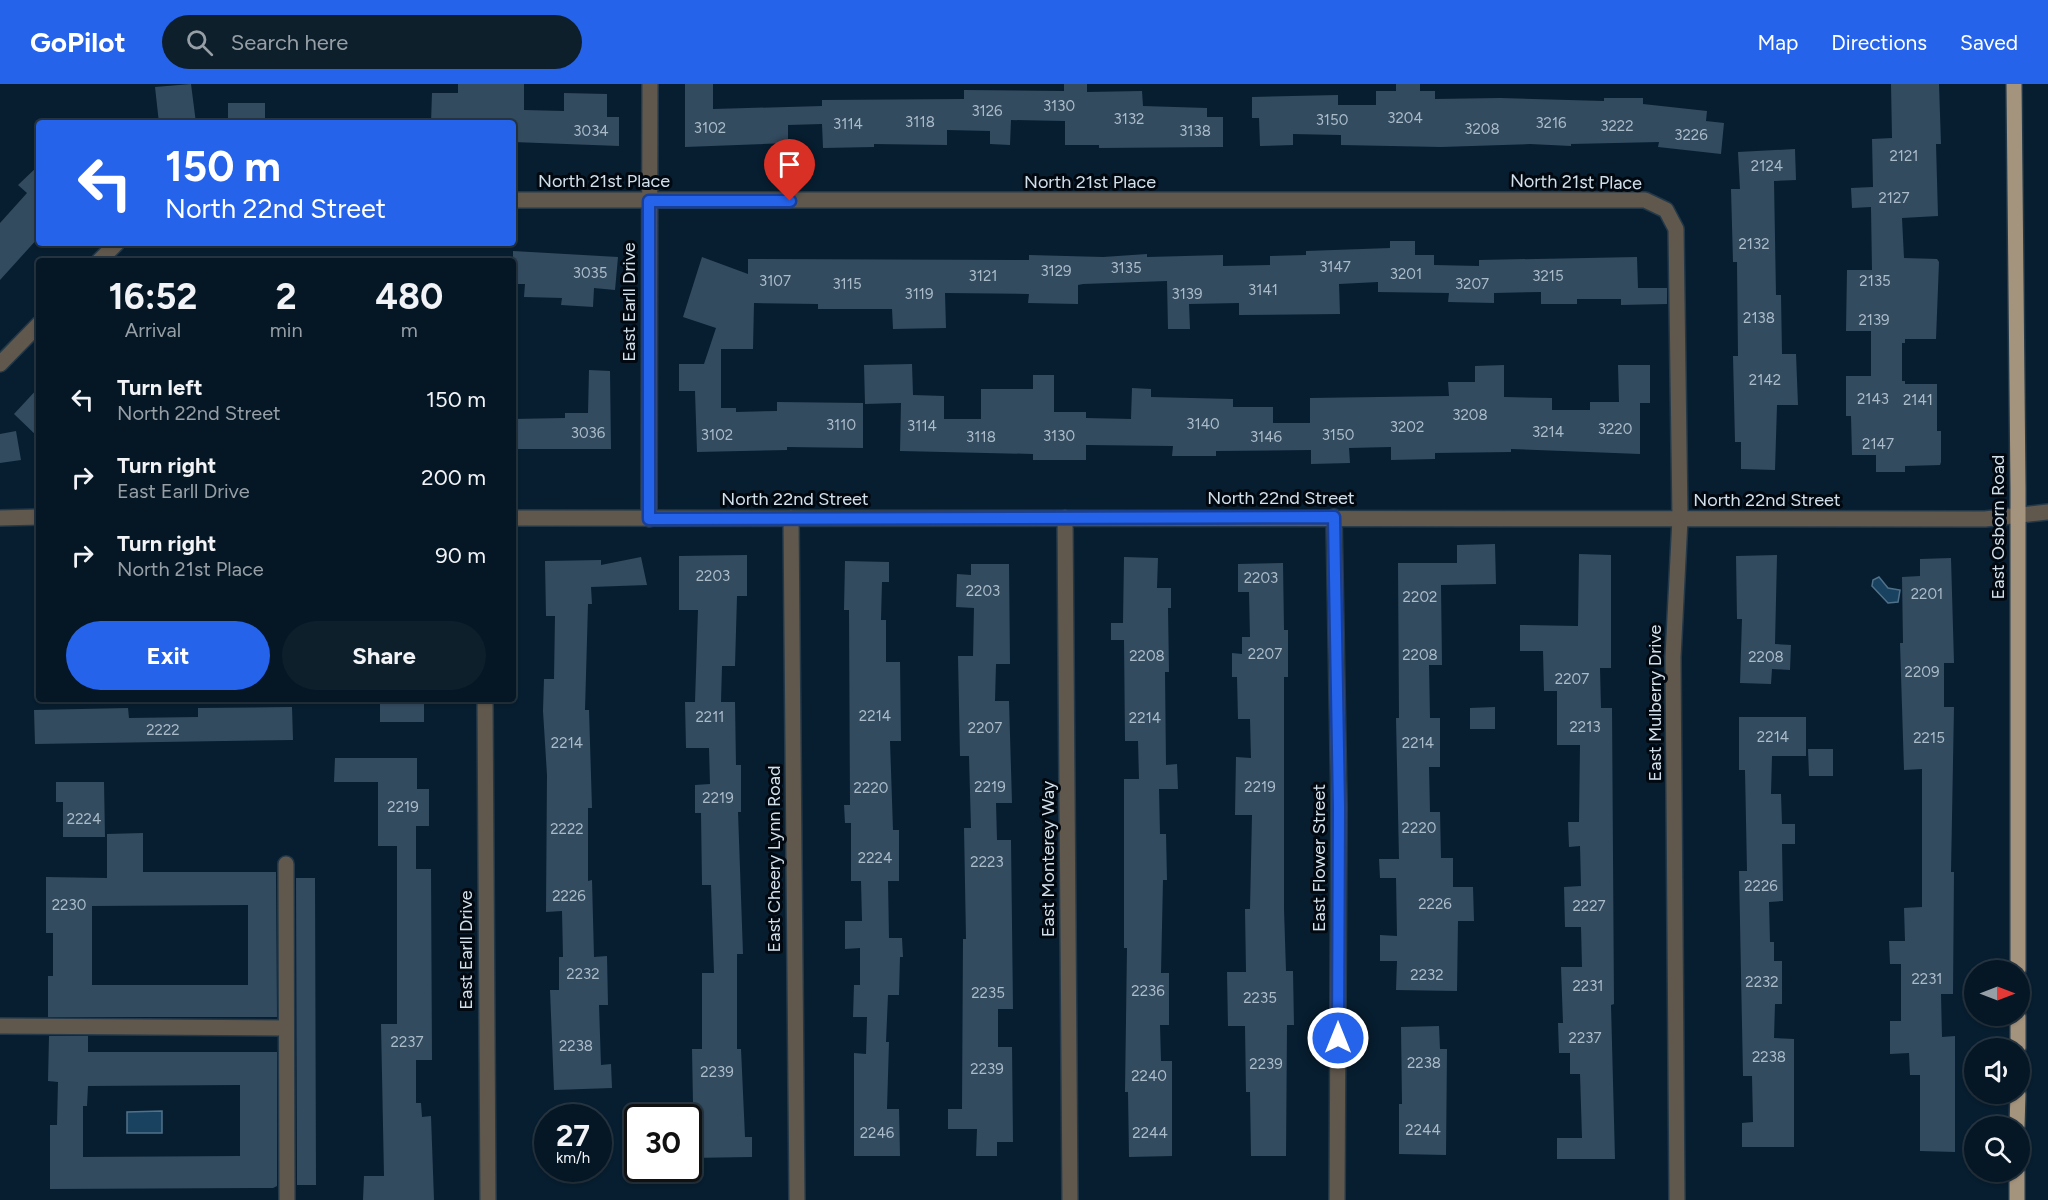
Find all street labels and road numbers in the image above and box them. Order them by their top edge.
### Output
street label: North 21st Place [538,170,670,192]
street label: North 21st Place [1510,170,1642,194]
street label: North 21st Place [1024,171,1156,193]
street label: East Earll Drive [618,242,640,362]
street label: East Osborn Road [1987,455,2009,599]
street label: North 22nd Street [1207,487,1355,509]
street label: North 22nd Street [721,488,869,510]
street label: North 22nd Street [1693,489,1841,511]
street label: East Mulberry Drive [1644,624,1666,781]
street label: East Cheery Lynn Road [763,766,785,952]
street label: East Monterey Way [1037,780,1059,937]
street label: East Flower Street [1308,784,1330,932]
street label: East Earll Drive [455,890,477,1010]

